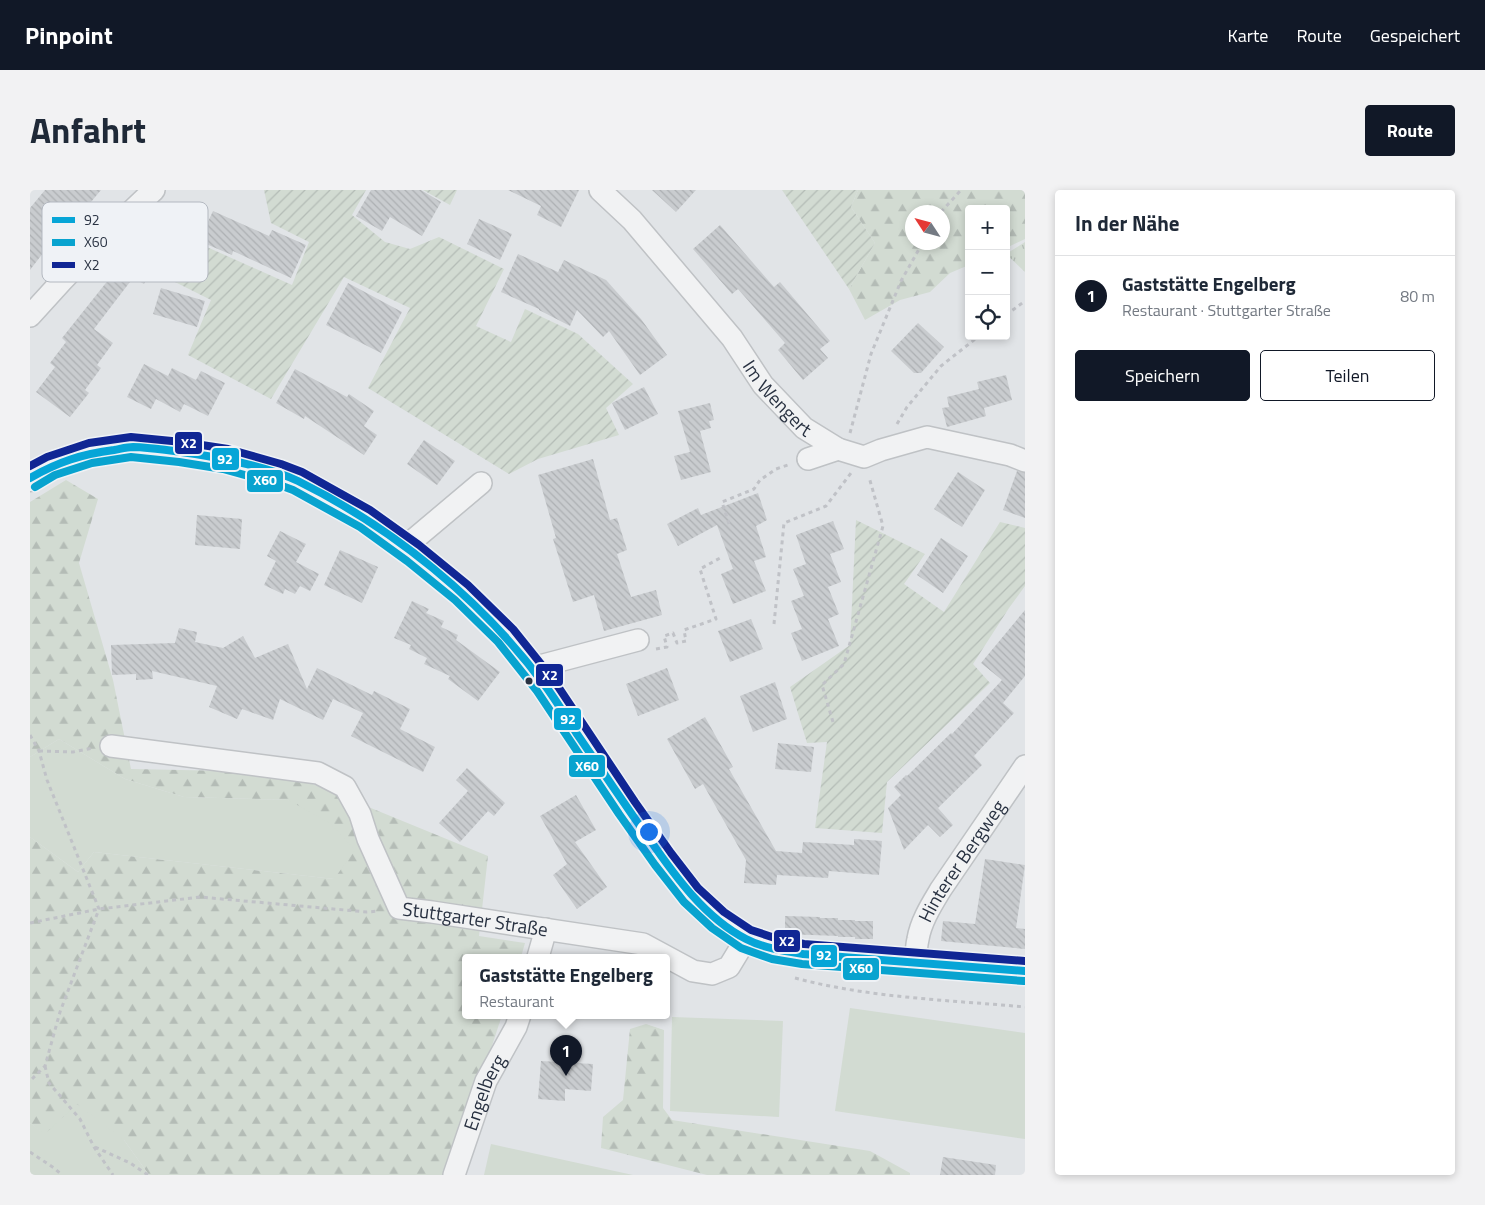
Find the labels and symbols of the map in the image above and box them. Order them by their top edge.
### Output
legend [42,202,208,282]
north arrow [905,205,950,250]
text: 92 [84,209,100,230]
text: X60 [84,231,108,252]
text: X2 [84,254,100,275]
street label: Im Wengert [736,354,818,444]
line badge: X2 [174,431,203,455]
text: X2 [181,432,197,453]
line badge: 92 [211,447,240,471]
text: 92 [217,448,233,469]
line badge: X60 [246,469,284,493]
text: X60 [253,469,277,490]
line badge: X2 [535,663,564,687]
text: X2 [542,664,558,685]
unlabelled marker [524,676,534,686]
line badge: 92 [553,707,582,731]
text: 92 [560,708,576,729]
line badge: X60 [568,754,606,778]
text: X60 [575,755,599,776]
street label: Hinterer Bergweg [910,793,1012,927]
your location [636,819,662,845]
street label: Stuttgarter Straße [401,894,550,943]
line badge: X2 [773,929,801,953]
text: X2 [779,930,795,951]
line badge: 92 [810,944,838,968]
text: 92 [816,944,832,965]
line badge: X60 [842,957,880,981]
text: X60 [849,957,873,978]
pin: 1 [550,1035,582,1076]
street label: Engelberg [455,1048,512,1134]

